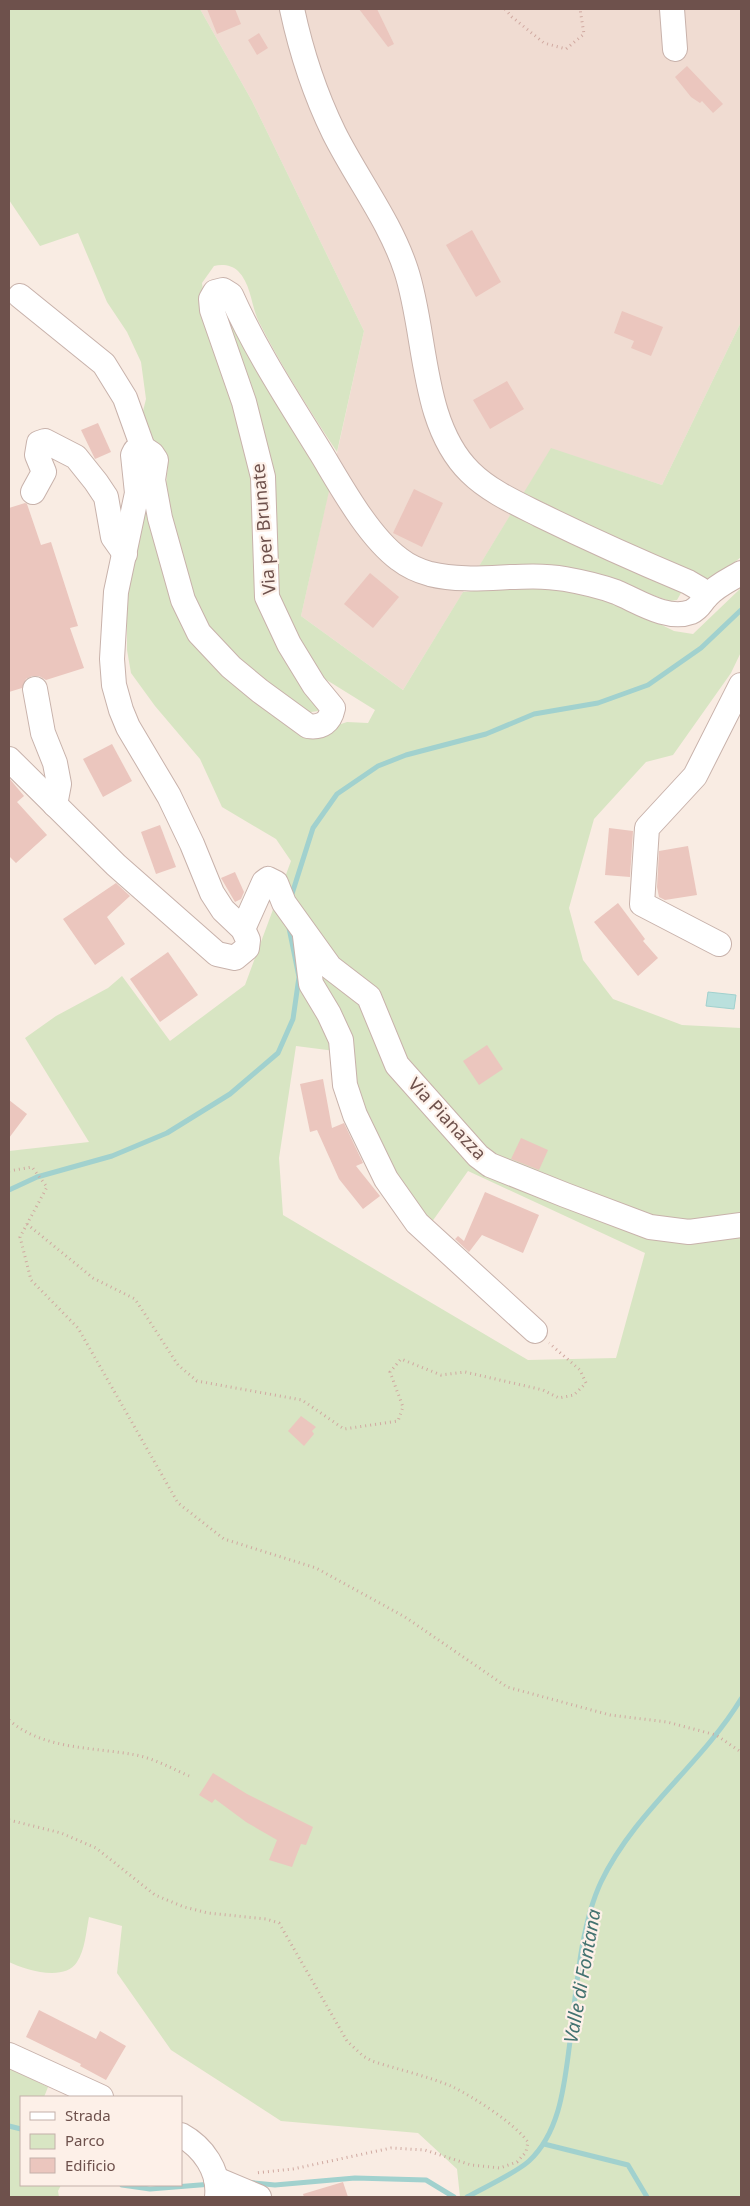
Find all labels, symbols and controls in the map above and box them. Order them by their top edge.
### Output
street label: Via per Brunate [245,462,281,596]
street label: Via Pianazza [403,1072,492,1165]
water label: Valle di Fontana [557,1907,607,2045]
legend [20,2096,182,2186]
text: Strada [65,2105,111,2125]
text: Parco [65,2130,105,2150]
text: Edificio [65,2155,116,2175]

